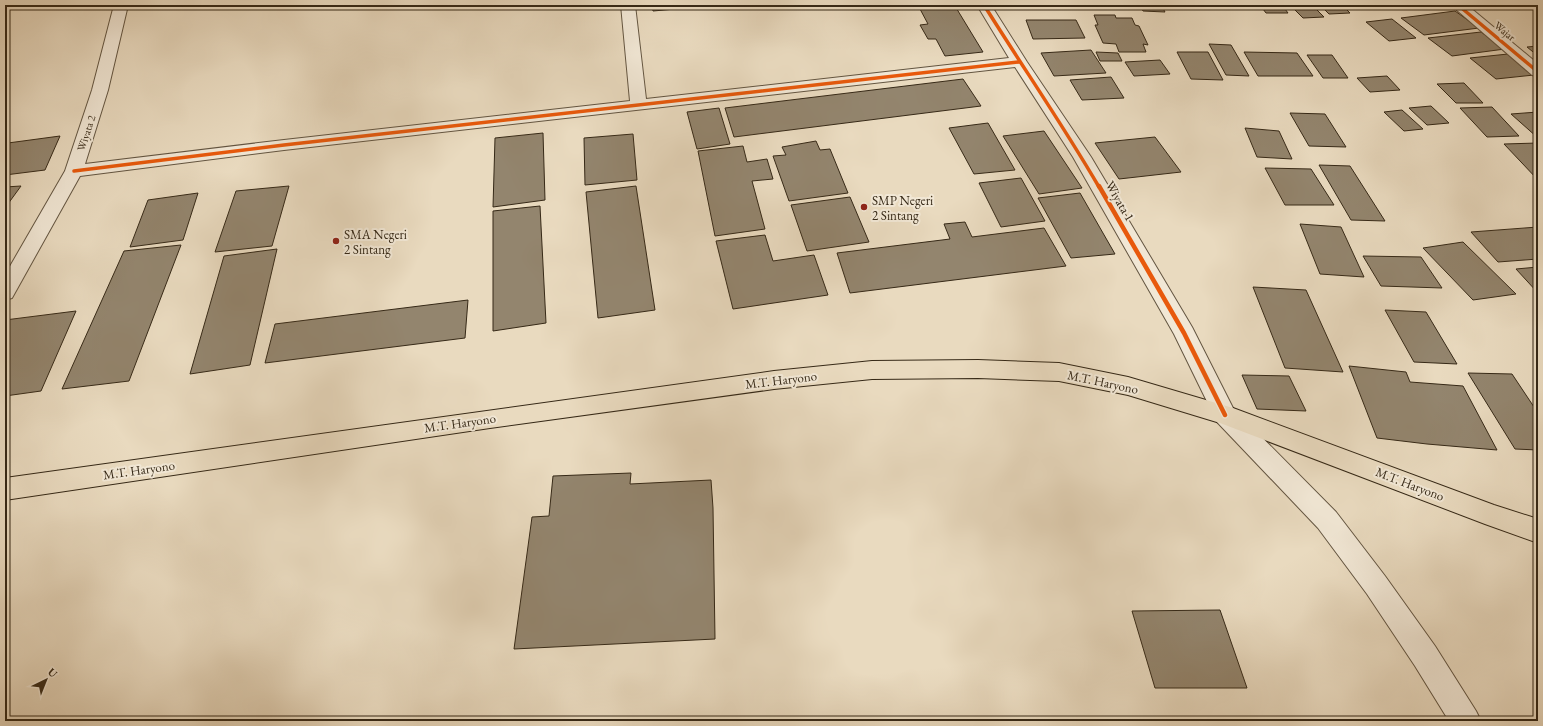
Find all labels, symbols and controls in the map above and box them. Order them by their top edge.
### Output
street label: Wajar [1491,18,1519,44]
street label: Wiyata 2 [74,113,99,153]
street label: Wiyata 1 [1102,178,1138,224]
place label: SMP Negeri 2 Sintang [872,192,933,224]
marker: SMP Negeri 2 Sintang [859,202,869,212]
place label: SMA Negeri 2 Sintang [344,226,407,258]
marker: SMA Negeri 2 Sintang [331,236,341,246]
street label: M.T. Haryono [1066,366,1140,398]
street label: M.T. Haryono [744,367,818,393]
street label: M.T. Haryono [423,410,497,436]
street label: M.T. Haryono [102,457,176,483]
street label: M.T. Haryono [1373,463,1447,505]
north arrow [26,660,66,700]
text: U [45,665,61,681]

